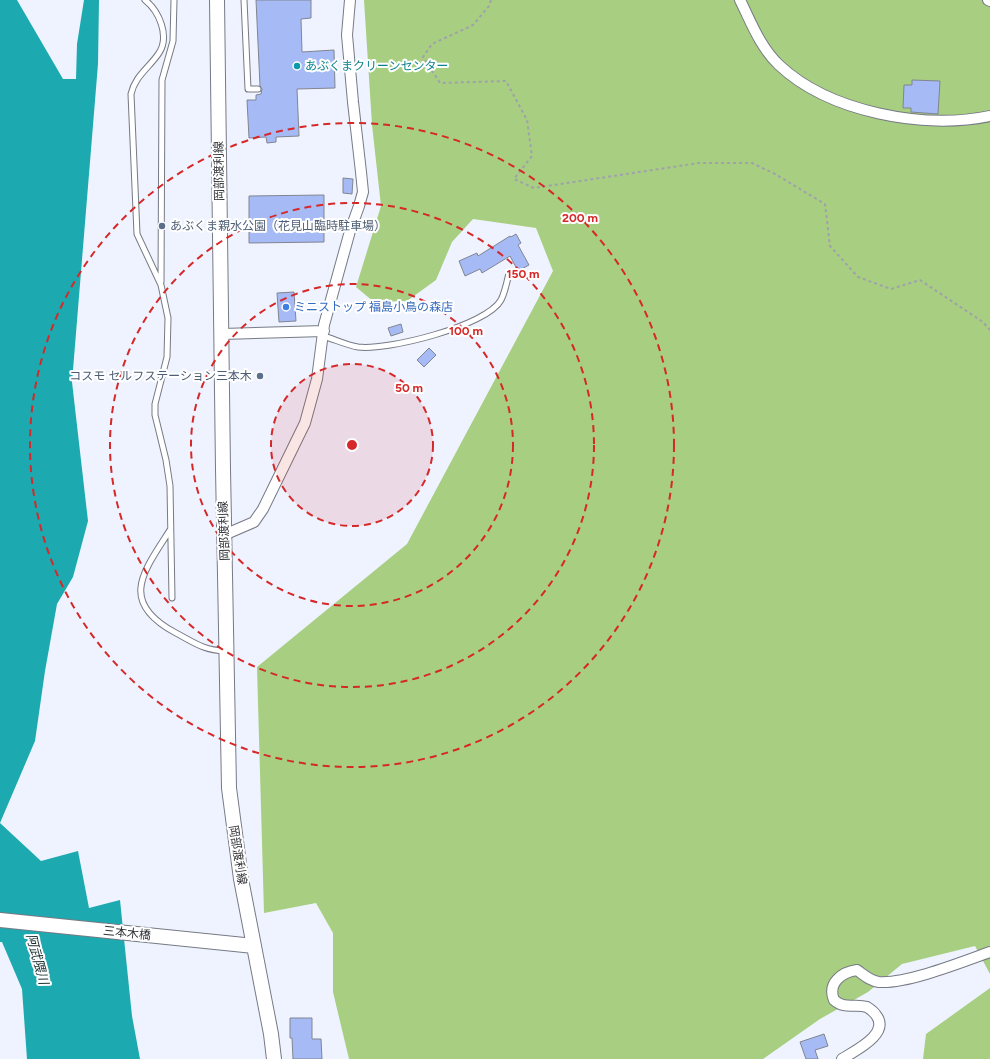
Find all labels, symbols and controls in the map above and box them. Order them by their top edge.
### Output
place label: あぶくまクリーンセンター [305,59,448,73]
marker: あぶくまクリーンセンター [292,61,302,71]
street label: 岡部渡利線 [211,141,227,201]
text: 200 m [562,211,598,225]
place label: あぶくま親水公園（花見山臨時駐車場） [170,219,386,233]
marker: あぶくま親水公園（花見山臨時駐車場） [157,221,167,231]
text: 150 m [506,267,540,281]
place label: ミニストップ 福島小鳥の森店 [294,300,453,314]
marker: ミニストップ 福島小鳥の森店 [281,302,291,312]
text: 100 m [449,324,483,338]
place label: コスモ セルフステーション三本木 [69,369,252,383]
marker: コスモ セルフステーション三本木 [255,371,265,381]
text: 50 m [395,381,423,395]
centre of rings [345,438,359,452]
street label: 岡部渡利線 [216,501,232,561]
street label: 岡部渡利線 [226,824,250,886]
street label: 三本木橋 [102,924,152,942]
water label: 阿武隈川 [24,932,52,988]

